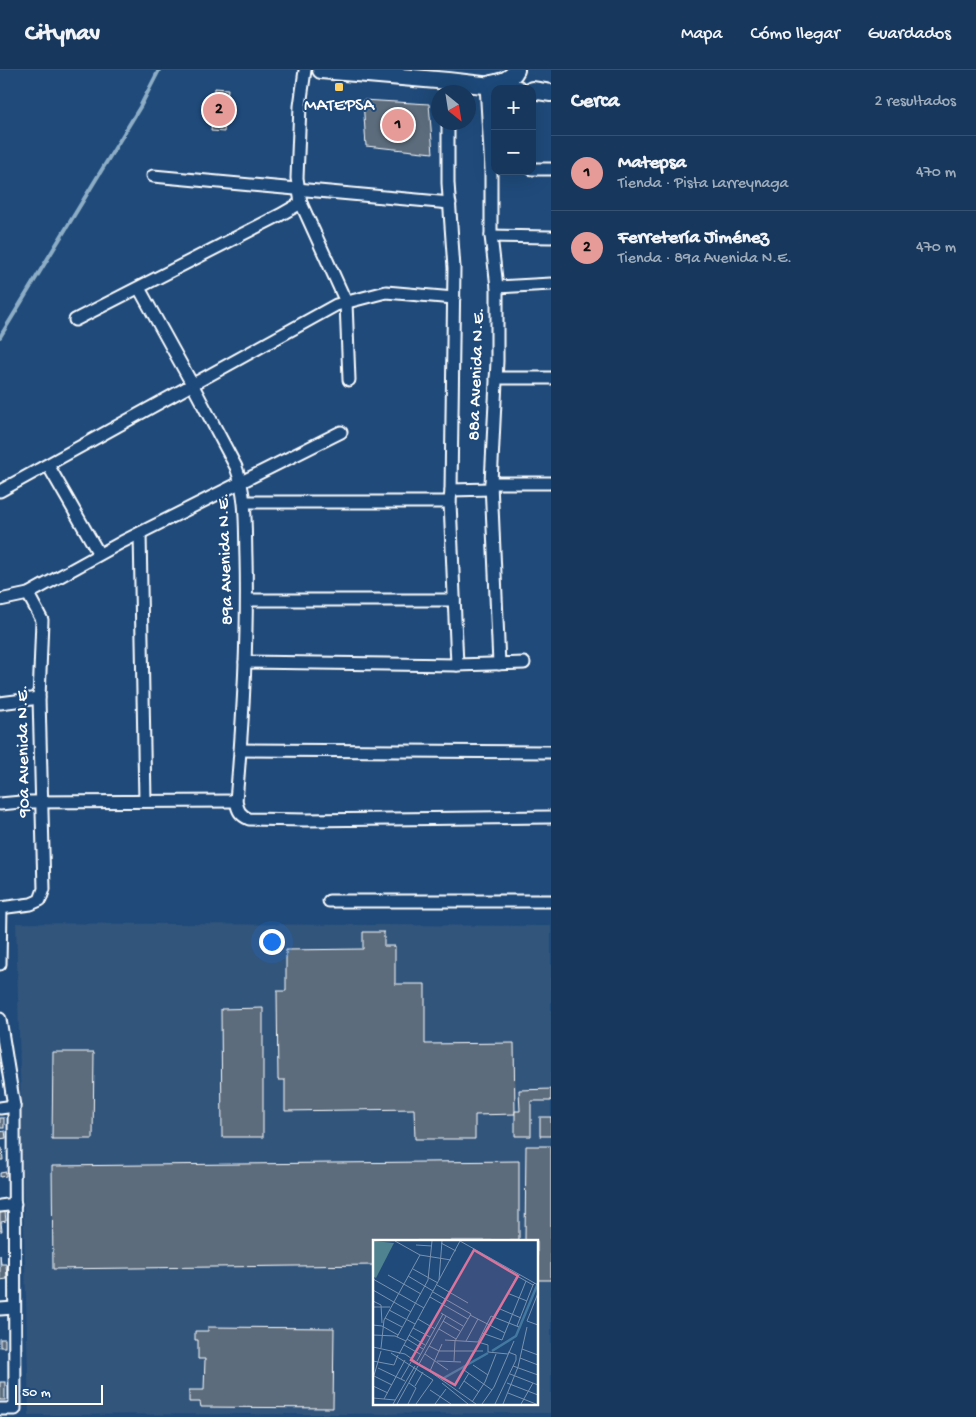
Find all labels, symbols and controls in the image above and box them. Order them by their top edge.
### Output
text: Citynav [25,20,100,49]
text: Mapa [681,24,722,45]
text: Cómo llegar [750,24,840,45]
text: Guardados [868,24,951,45]
marker: MATEPSA [333,81,345,93]
north arrow [431,85,476,130]
map controls [491,85,536,175]
button: + [491,85,536,130]
text: Cerca [571,90,619,115]
pin: 2 [203,91,235,129]
text: 2 resultados [875,93,956,112]
place label: MATEPSA [304,96,375,117]
pin: 1 [382,106,414,144]
button: − [491,130,536,175]
text: Matepsa [618,152,686,175]
text: 1 [584,164,590,183]
text: 470 m [916,164,956,183]
text: Tienda · Pista Larreynaga [618,175,788,194]
text: Ferretería Jiménez [618,227,769,250]
text: 2 [583,239,591,258]
text: 470 m [916,239,956,258]
text: Tienda · 89a Avenida N.E. [618,250,792,269]
street label: 88a Avenida N.E. [464,307,490,441]
street label: 89a Avenida N.E. [213,492,239,626]
street label: 90a Avenida N.E. [12,684,36,819]
your location [259,929,285,955]
inset map [373,1240,538,1404]
scale bar [15,1382,102,1405]
text: 50 m [22,1385,51,1402]

